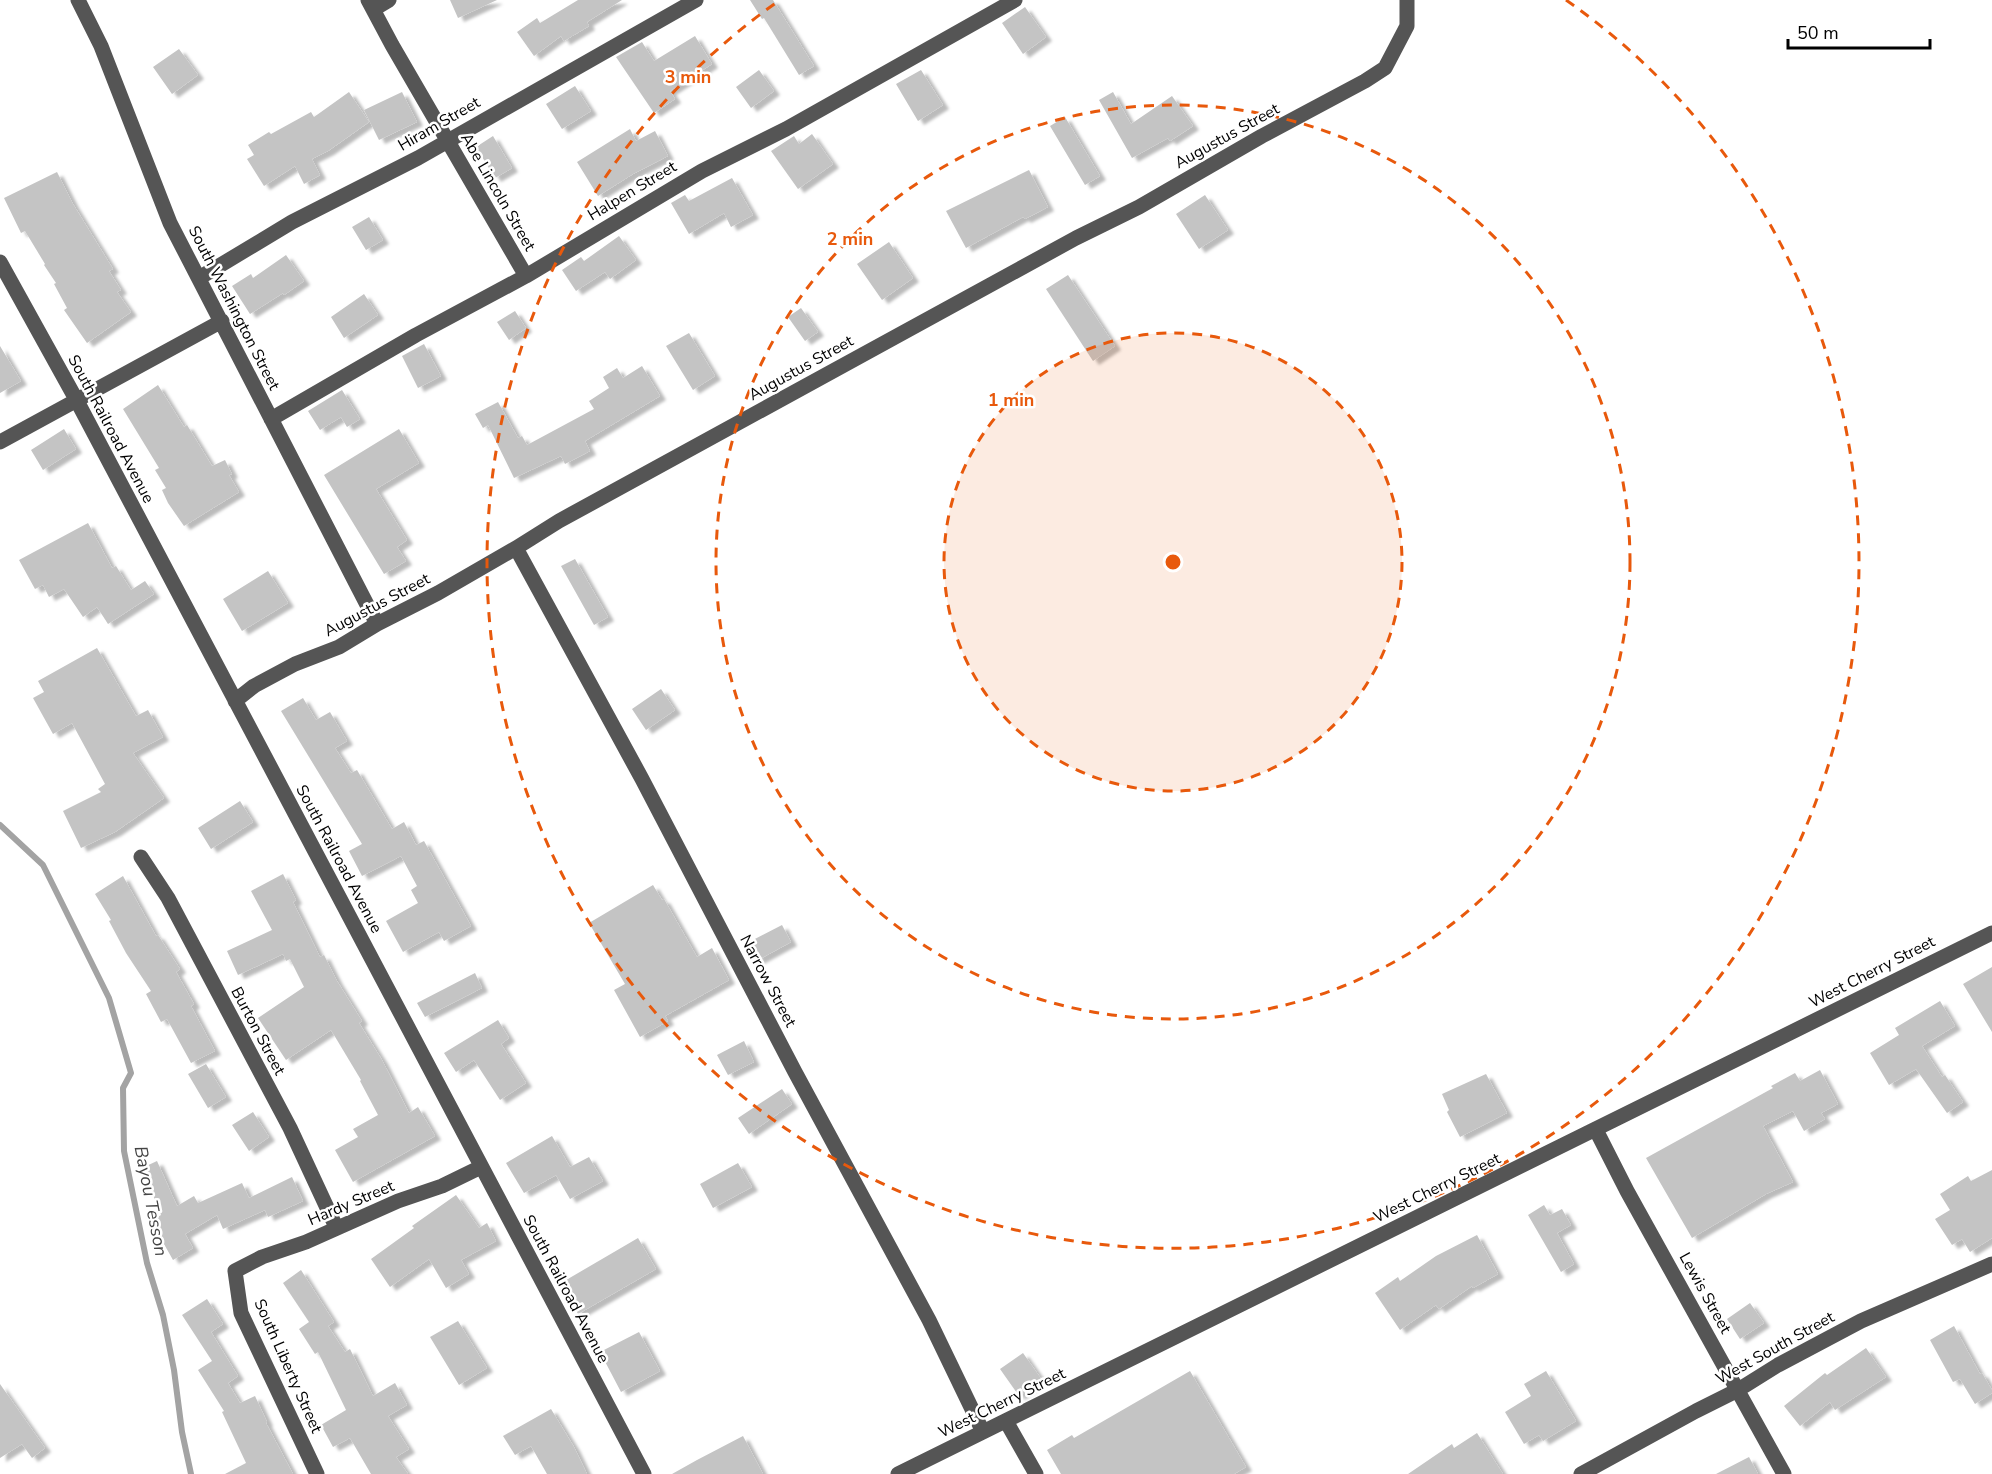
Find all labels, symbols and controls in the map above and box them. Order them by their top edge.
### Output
scale bar [1788,12,1930,50]
text: 50 m [1797,21,1839,45]
text: 3 min [665,65,711,89]
street label: Hiram Street [394,91,484,156]
street label: Augustus Street [1171,98,1284,174]
street label: Abe Lincoln Street [455,129,541,255]
street label: Halpen Street [583,156,681,226]
street label: South Washington Street [183,222,285,394]
text: 2 min [827,227,873,251]
street label: Augustus Street [745,330,858,406]
street label: South Railroad Avenue [63,351,159,507]
text: 1 min [988,388,1034,412]
centre of rings [1163,552,1183,572]
street label: Augustus Street [320,568,434,642]
street label: South Railroad Avenue [291,781,387,937]
street label: Narrow Street [734,931,802,1031]
street label: West Cherry Street [1805,931,1939,1013]
street label: Burton Street [225,983,291,1079]
water label: Bayou Tesson [129,1144,173,1258]
street label: West Cherry Street [1370,1148,1505,1228]
street label: Hardy Street [305,1175,398,1231]
street label: South Railroad Avenue [518,1211,614,1367]
street label: Lewis Street [1674,1248,1737,1338]
street label: South Liberty Street [249,1295,328,1437]
street label: West South Street [1712,1306,1839,1390]
street label: West Cherry Street [935,1363,1070,1443]

